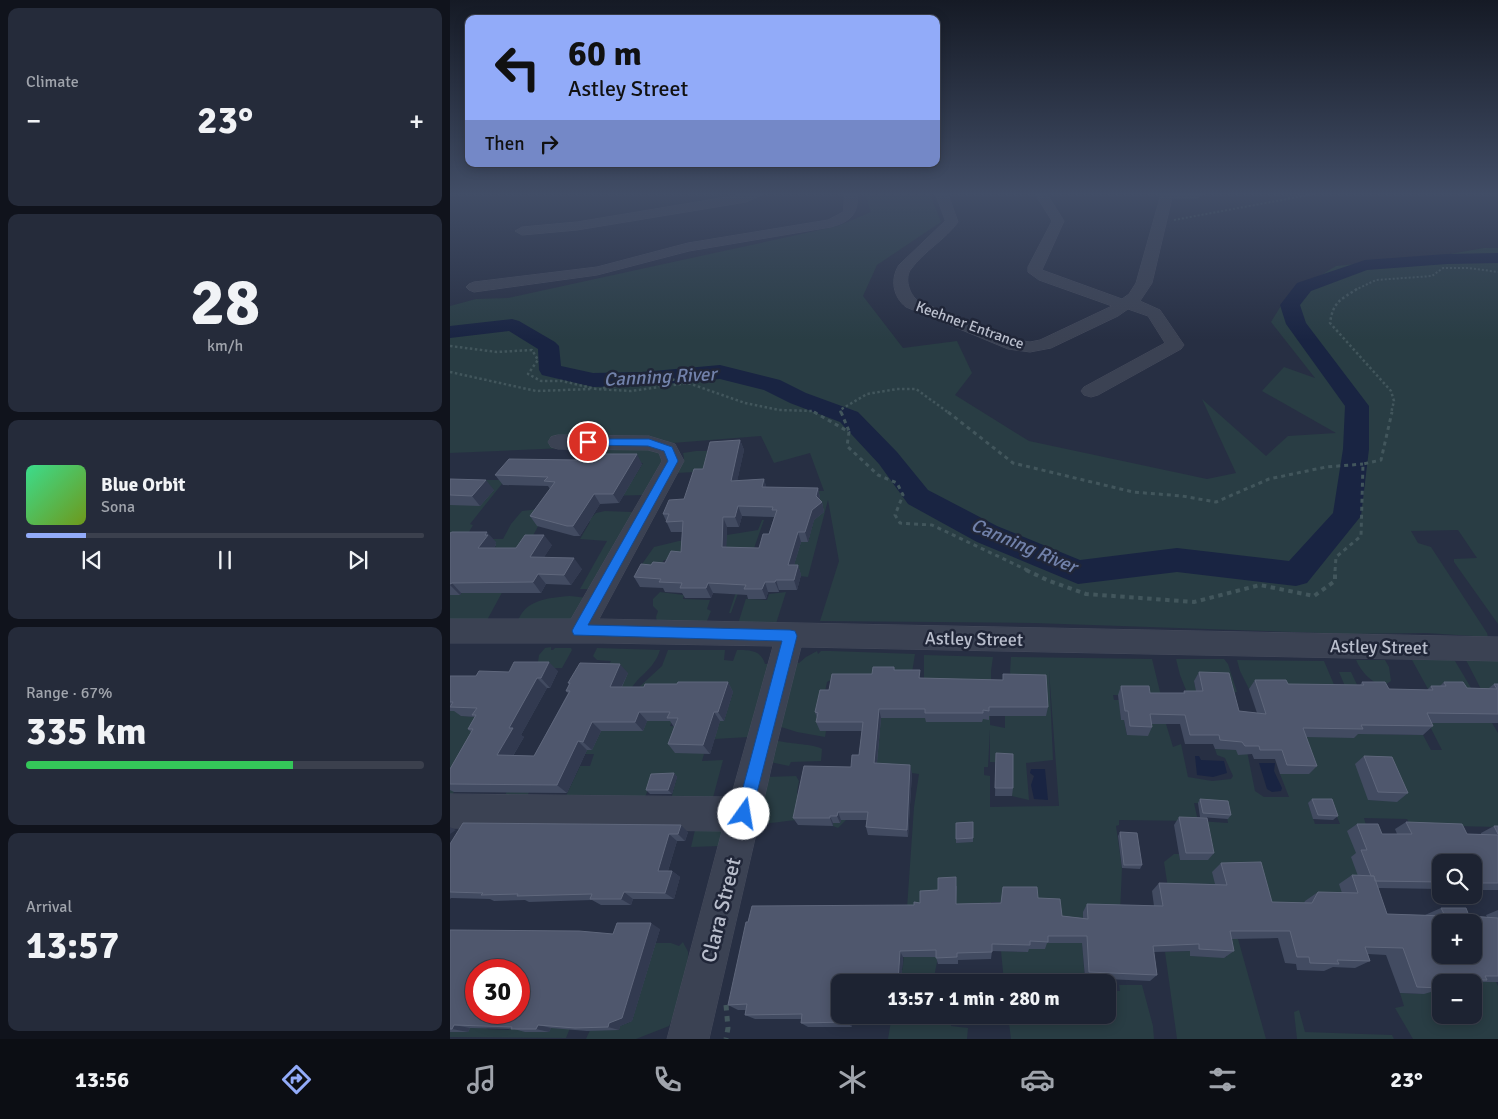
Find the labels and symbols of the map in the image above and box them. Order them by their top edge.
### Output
street label: Keehner Entrance [913,297,1027,353]
water label: Canning River [603,362,720,392]
pin [567,421,609,463]
water label: Canning River [967,513,1083,580]
street label: Astley Street [925,627,1023,651]
street label: Astley Street [1330,635,1428,659]
position arrow [717,787,769,839]
street label: Clara Street [695,855,747,965]
speed limit sign: 30 [465,959,530,1024]

